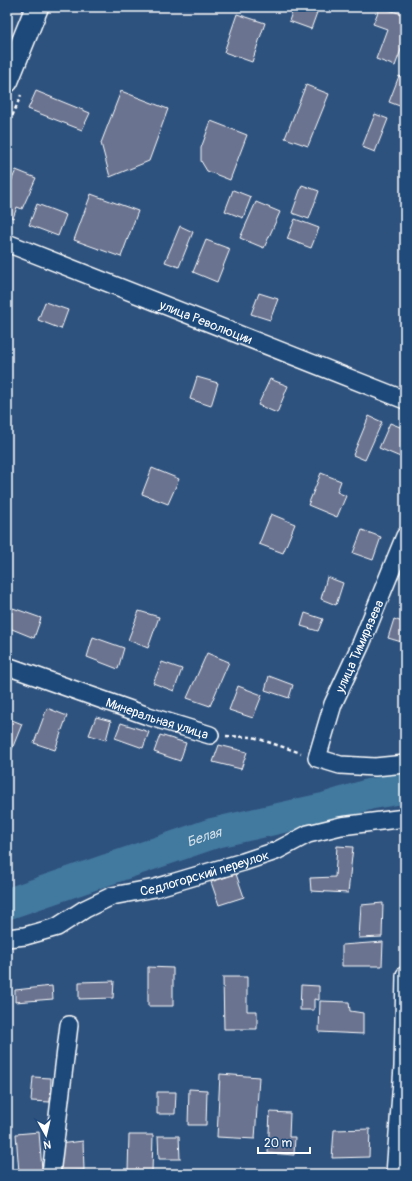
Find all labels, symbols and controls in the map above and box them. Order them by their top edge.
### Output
street label: улица Революции [156,297,255,348]
street label: улица Тимирязева [332,598,388,696]
street label: Минеральная улица [103,695,210,743]
water label: Белая [184,823,224,851]
street label: Седлогорский переулок [139,847,271,900]
north arrow [26,1115,66,1155]
scale bar [258,1129,310,1155]
text: 20 m [264,1136,293,1151]
text: N [42,1137,52,1151]

